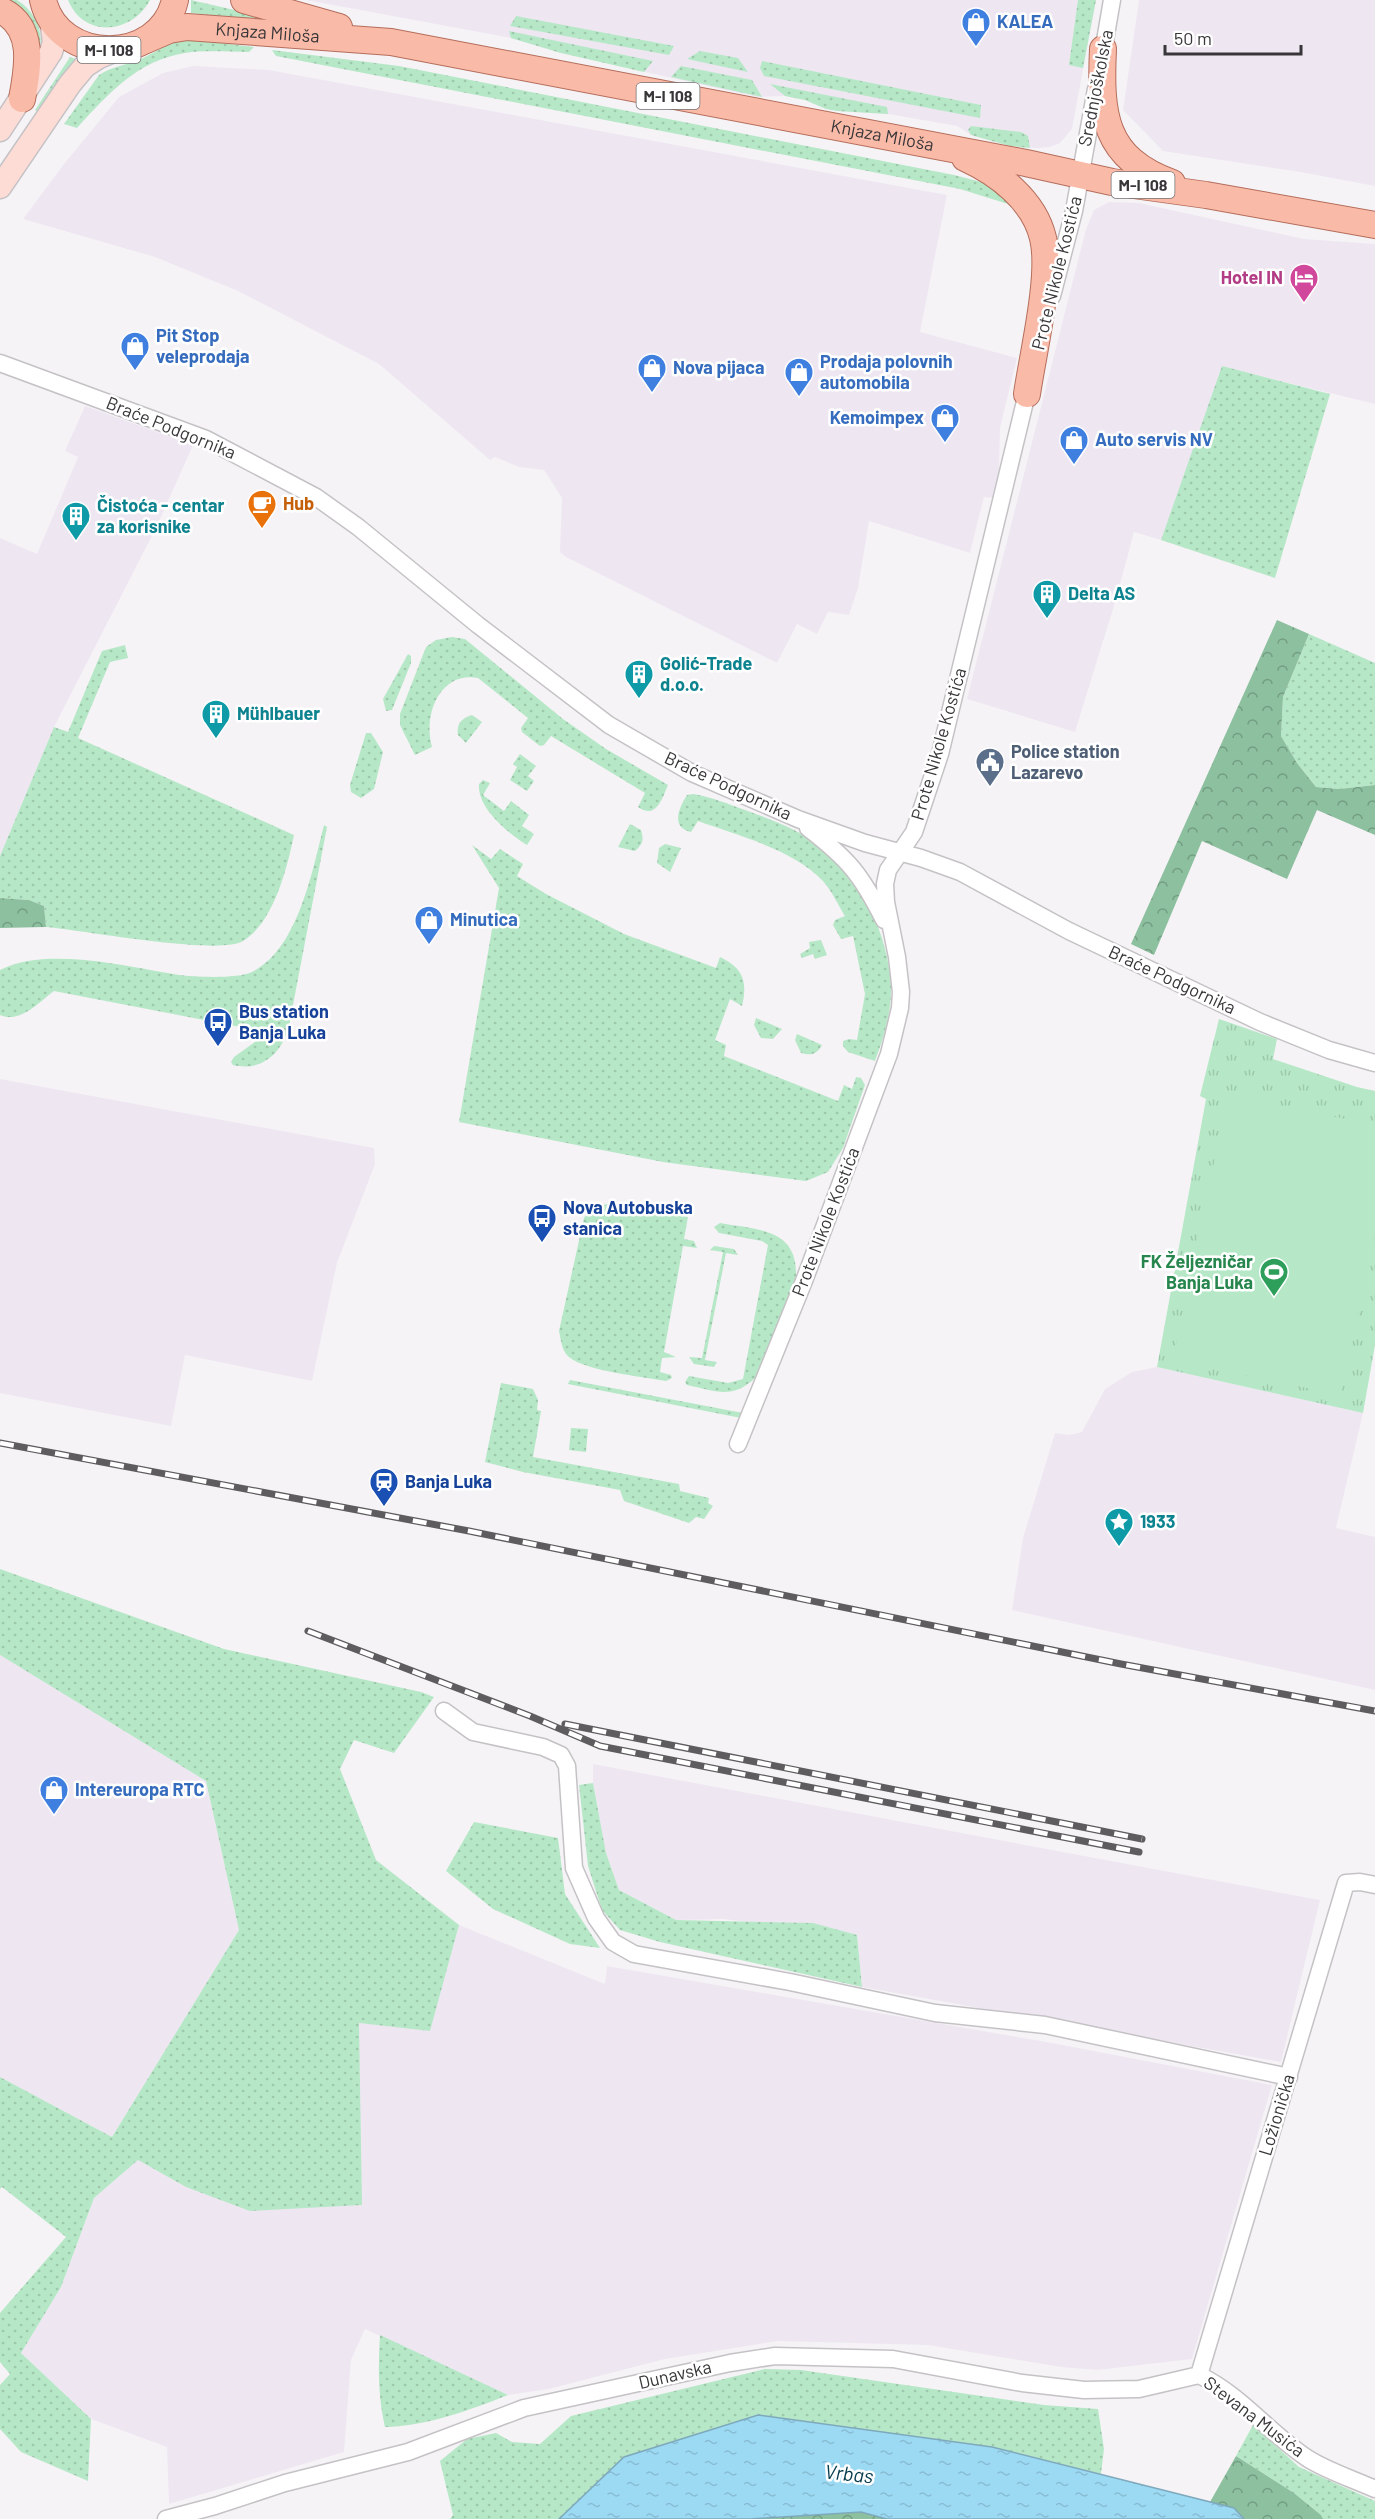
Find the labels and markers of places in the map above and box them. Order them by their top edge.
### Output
shop icon: KALEA [960,6,992,48]
place label: KALEA [997,10,1053,32]
hotel icon: Hotel IN [1288,262,1320,304]
place label: Hotel IN [1221,266,1283,288]
place label: Pit Stop veleprodaja [156,324,250,367]
shop icon: Pit Stop veleprodaja [119,330,151,372]
place label: Prodaja polovnih automobila [820,350,953,393]
shop icon: Nova pijaca [636,352,668,394]
place label: Nova pijaca [673,356,765,378]
shop icon: Prodaja polovnih automobila [783,356,815,398]
shop icon: Kemoimpex [929,402,961,444]
place label: Kemoimpex [830,406,924,428]
shop icon: Auto servis NV [1058,424,1090,466]
place label: Auto servis NV [1095,428,1213,450]
cafe icon: Hub [246,488,278,530]
place label: Hub [283,492,314,514]
place label: Čistoća - centar za korisnike [97,494,225,537]
building icon: Čistoća - centar za korisnike [60,500,92,542]
building icon: Delta AS [1031,578,1063,620]
place label: Delta AS [1068,582,1136,604]
place label: Golić-Trade d.o.o. [660,652,753,695]
building icon: Golić-Trade d.o.o. [623,658,655,700]
building icon: Mühlbauer [200,698,232,740]
place label: Mühlbauer [237,702,320,724]
place label: Police station Lazarevo [1011,740,1120,783]
public building icon: Police station Lazarevo [974,746,1006,788]
shop icon: Minutica [413,904,445,946]
place label: Minutica [450,908,518,930]
place label: Bus station Banja Luka [239,1000,329,1043]
bus stop icon: Bus station Banja Luka [202,1006,234,1048]
place label: Nova Autobuska stanica [563,1196,693,1239]
bus stop icon: Nova Autobuska stanica [526,1202,558,1244]
place label: FK Željezničar Banja Luka [1141,1250,1253,1293]
sports icon: FK Željezničar Banja Luka [1258,1256,1290,1298]
station icon: Banja Luka [368,1466,400,1508]
place label: Banja Luka [405,1470,492,1492]
place icon: 1933 [1103,1506,1135,1548]
place label: 1933 [1140,1510,1175,1532]
shop icon: Intereuropa RTC [38,1774,70,1816]
place label: Intereuropa RTC [75,1778,204,1800]

